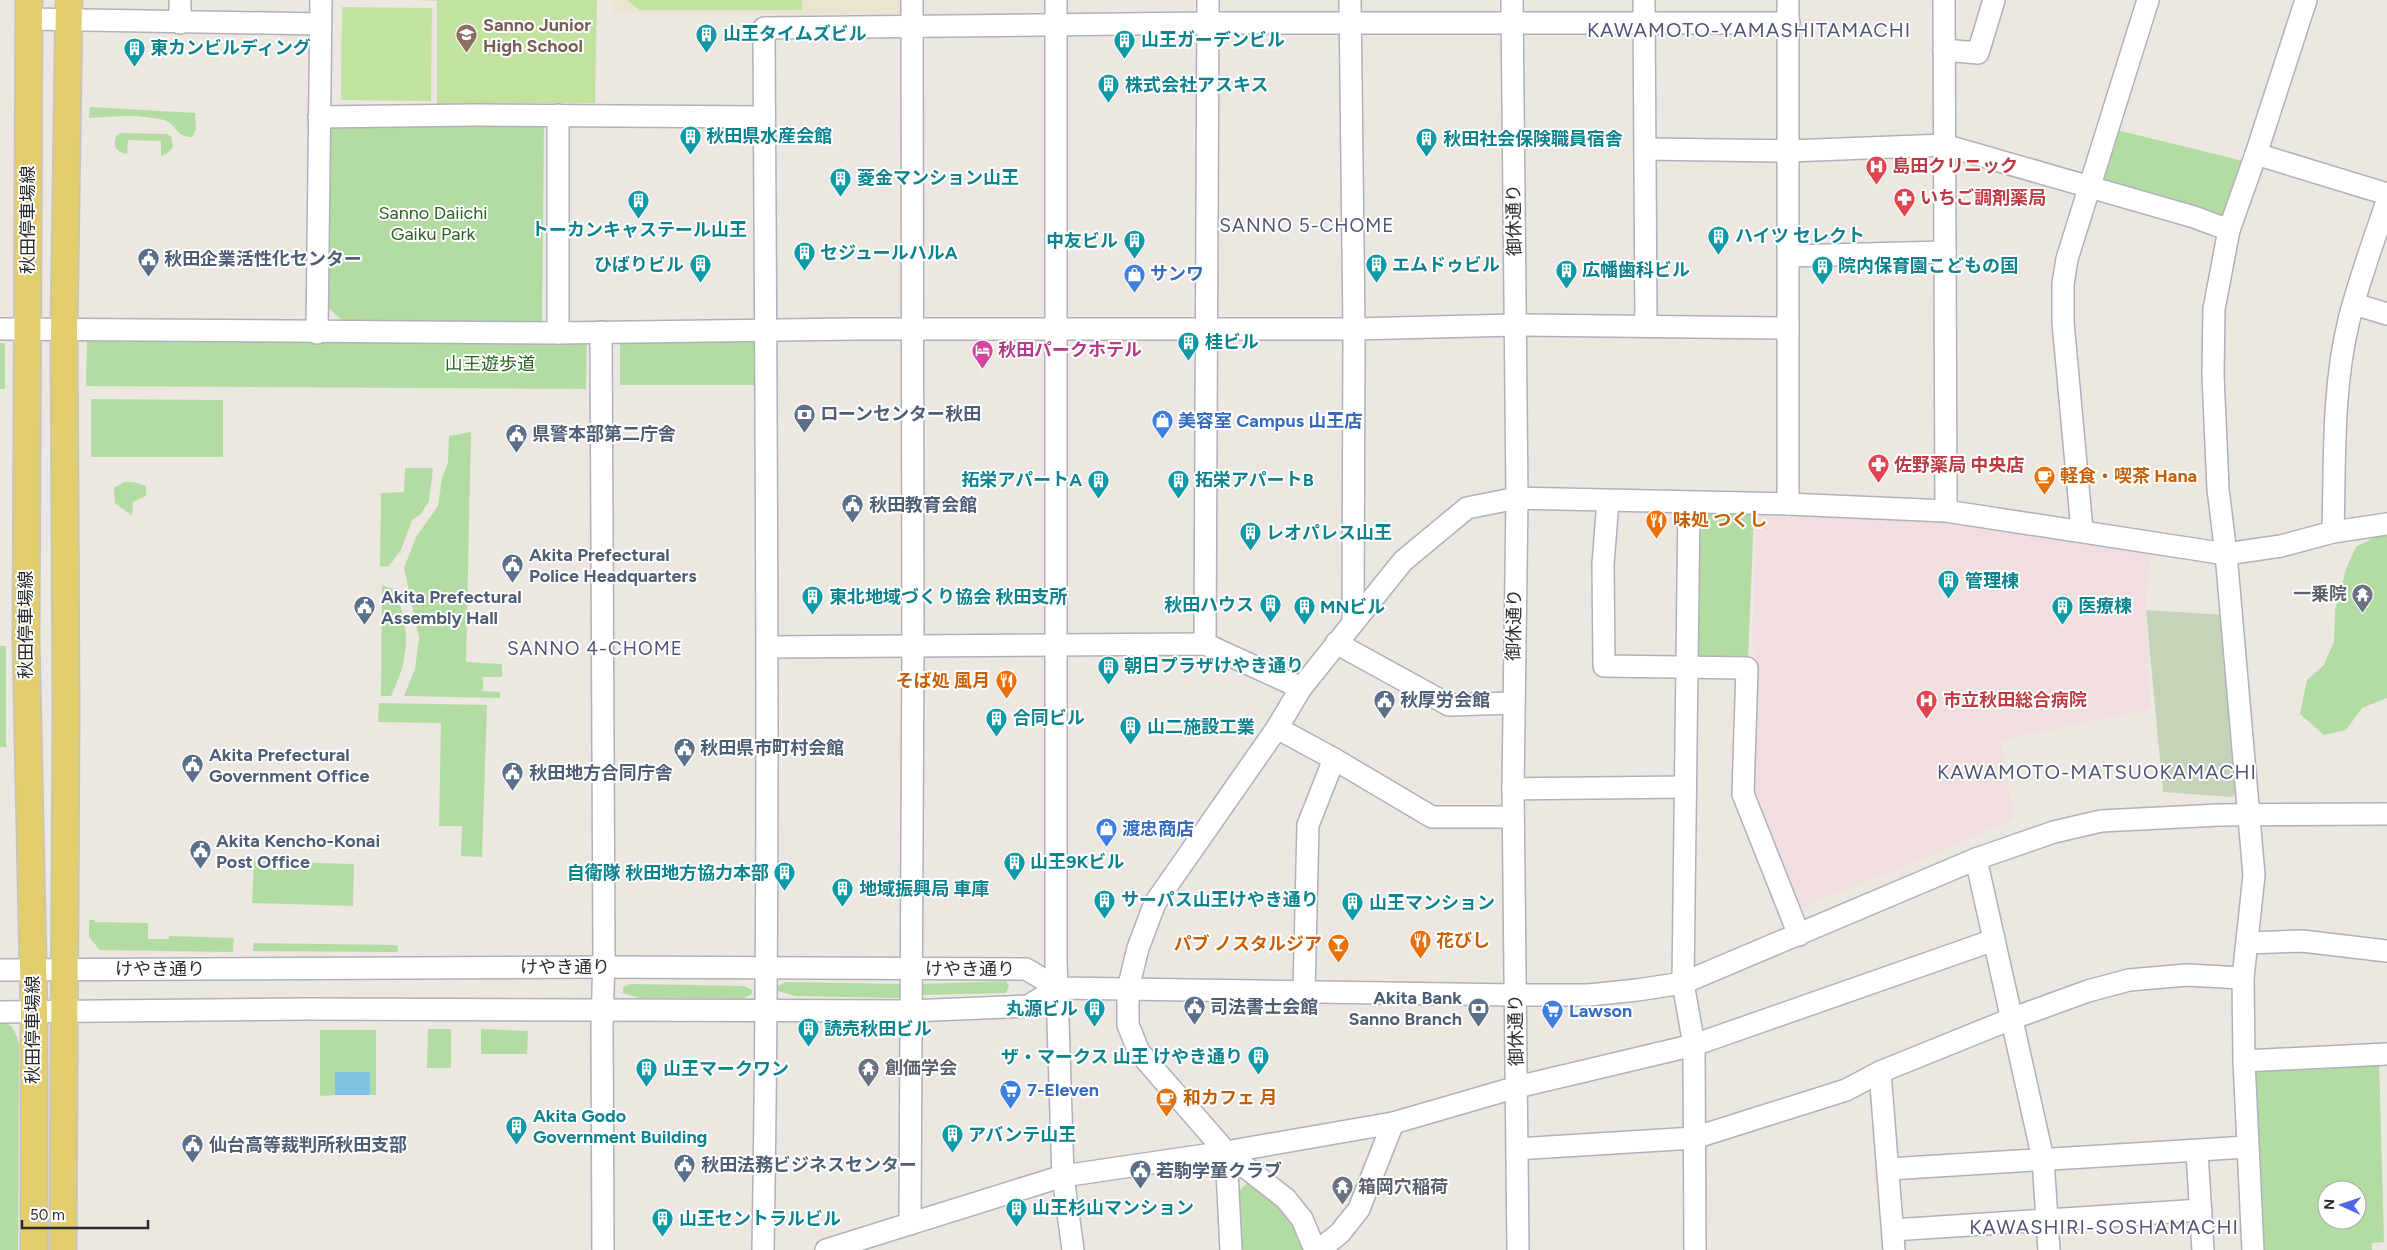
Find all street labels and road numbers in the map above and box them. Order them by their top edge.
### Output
street label: 秋田停車場線 [17,166,39,274]
street label: 御休通り [1502,184,1526,256]
street label: 秋田停車場線 [15,571,37,679]
street label: 御休通り [1502,589,1526,661]
street label: けやき通り [520,956,610,978]
street label: けやき通り [115,958,205,980]
street label: けやき通り [925,958,1015,980]
street label: 秋田停車場線 [22,976,44,1084]
street label: 御休通り [1504,994,1528,1066]

